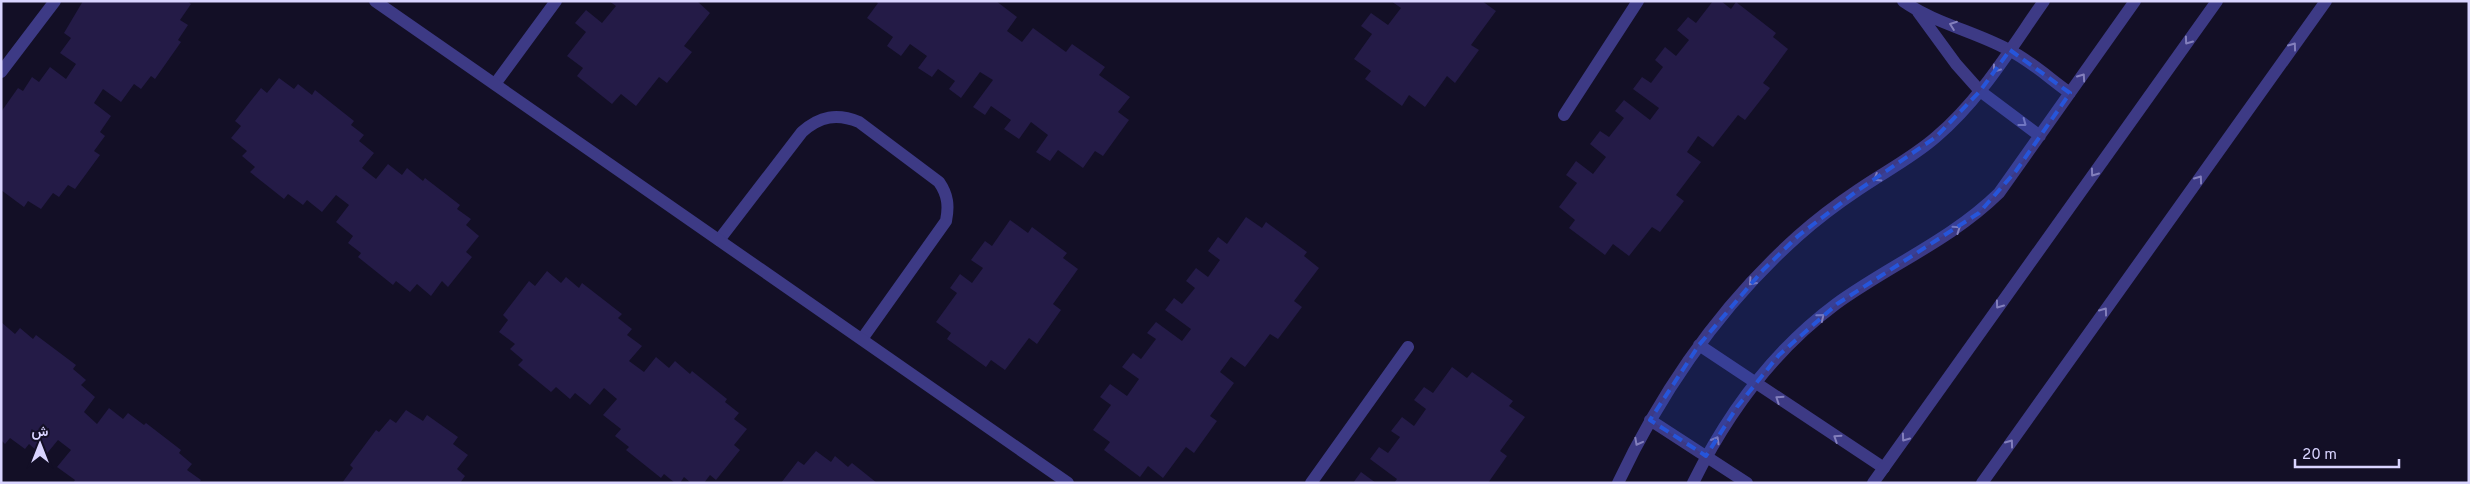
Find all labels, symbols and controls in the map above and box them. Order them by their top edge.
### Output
one-way arrow [1950,21,1958,31]
one-way arrow [2185,35,2194,45]
one-way arrow [2287,43,2296,52]
one-way arrow [1993,64,2002,73]
one-way arrow [2076,73,2085,83]
one-way arrow [2017,118,2026,126]
one-way arrow [2091,167,2100,177]
one-way arrow [1873,172,1882,181]
one-way arrow [2193,175,2202,185]
one-way arrow [1951,226,1961,235]
one-way arrow [1749,276,1758,285]
one-way arrow [1996,300,2006,309]
one-way arrow [2098,307,2107,317]
one-way arrow [1815,313,1824,322]
one-way arrow [1775,396,1784,406]
north arrow [15,419,65,469]
text: ش [32,424,49,441]
one-way arrow [1902,432,1911,442]
one-way arrow [1833,434,1842,444]
one-way arrow [1709,436,1719,445]
scale bar [2295,436,2399,468]
one-way arrow [1634,437,1644,446]
one-way arrow [2004,439,2013,449]
text: 20 m [2302,446,2337,465]

